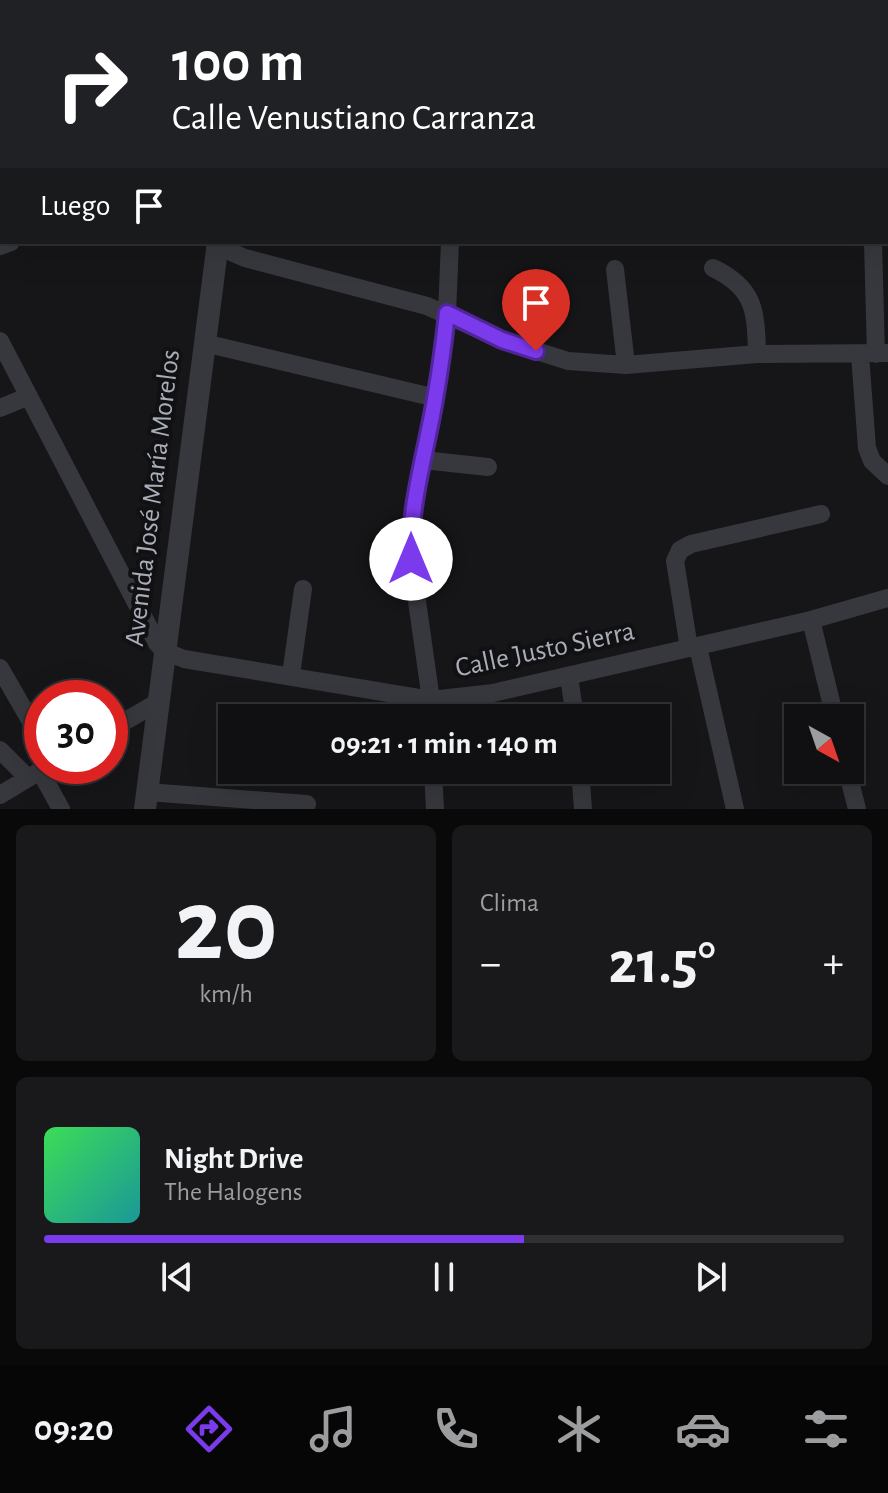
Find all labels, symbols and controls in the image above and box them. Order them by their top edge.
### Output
icon: right [40,32,144,136]
text: 100 m [172,35,304,91]
text: Calle Venustiano Carranza [172,100,536,136]
icon: arrive [127,184,171,228]
text: Luego [40,191,111,221]
pin [502,269,570,351]
icon: arrive [514,281,558,325]
street label: Avenida José María Morelos [121,348,185,648]
position arrow [369,517,453,601]
street label: Calle Justo Sierra [453,617,637,683]
speed limit sign: 30 [24,680,128,784]
north arrow [784,704,864,784]
map controls [784,704,864,784]
text: 09:21 · 1 min · 140 m [330,729,558,759]
text: 20 [174,875,278,979]
text: Clima [480,890,539,916]
text: 21.5° [608,934,716,994]
text: − [480,942,501,986]
text: + [823,942,844,986]
text: km/h [199,981,253,1007]
text: Night Drive [164,1144,303,1174]
text: The Halogens [164,1179,302,1205]
icon: previous [155,1255,199,1299]
icon: pause [422,1255,466,1299]
icon: next [689,1255,733,1299]
icon: directions [181,1401,237,1457]
icon: music [305,1401,361,1457]
icon: phone [428,1401,484,1457]
icon: climate [551,1401,607,1457]
icon: car [675,1401,731,1457]
icon: filters [798,1401,854,1457]
text: 09:20 [34,1411,114,1447]

